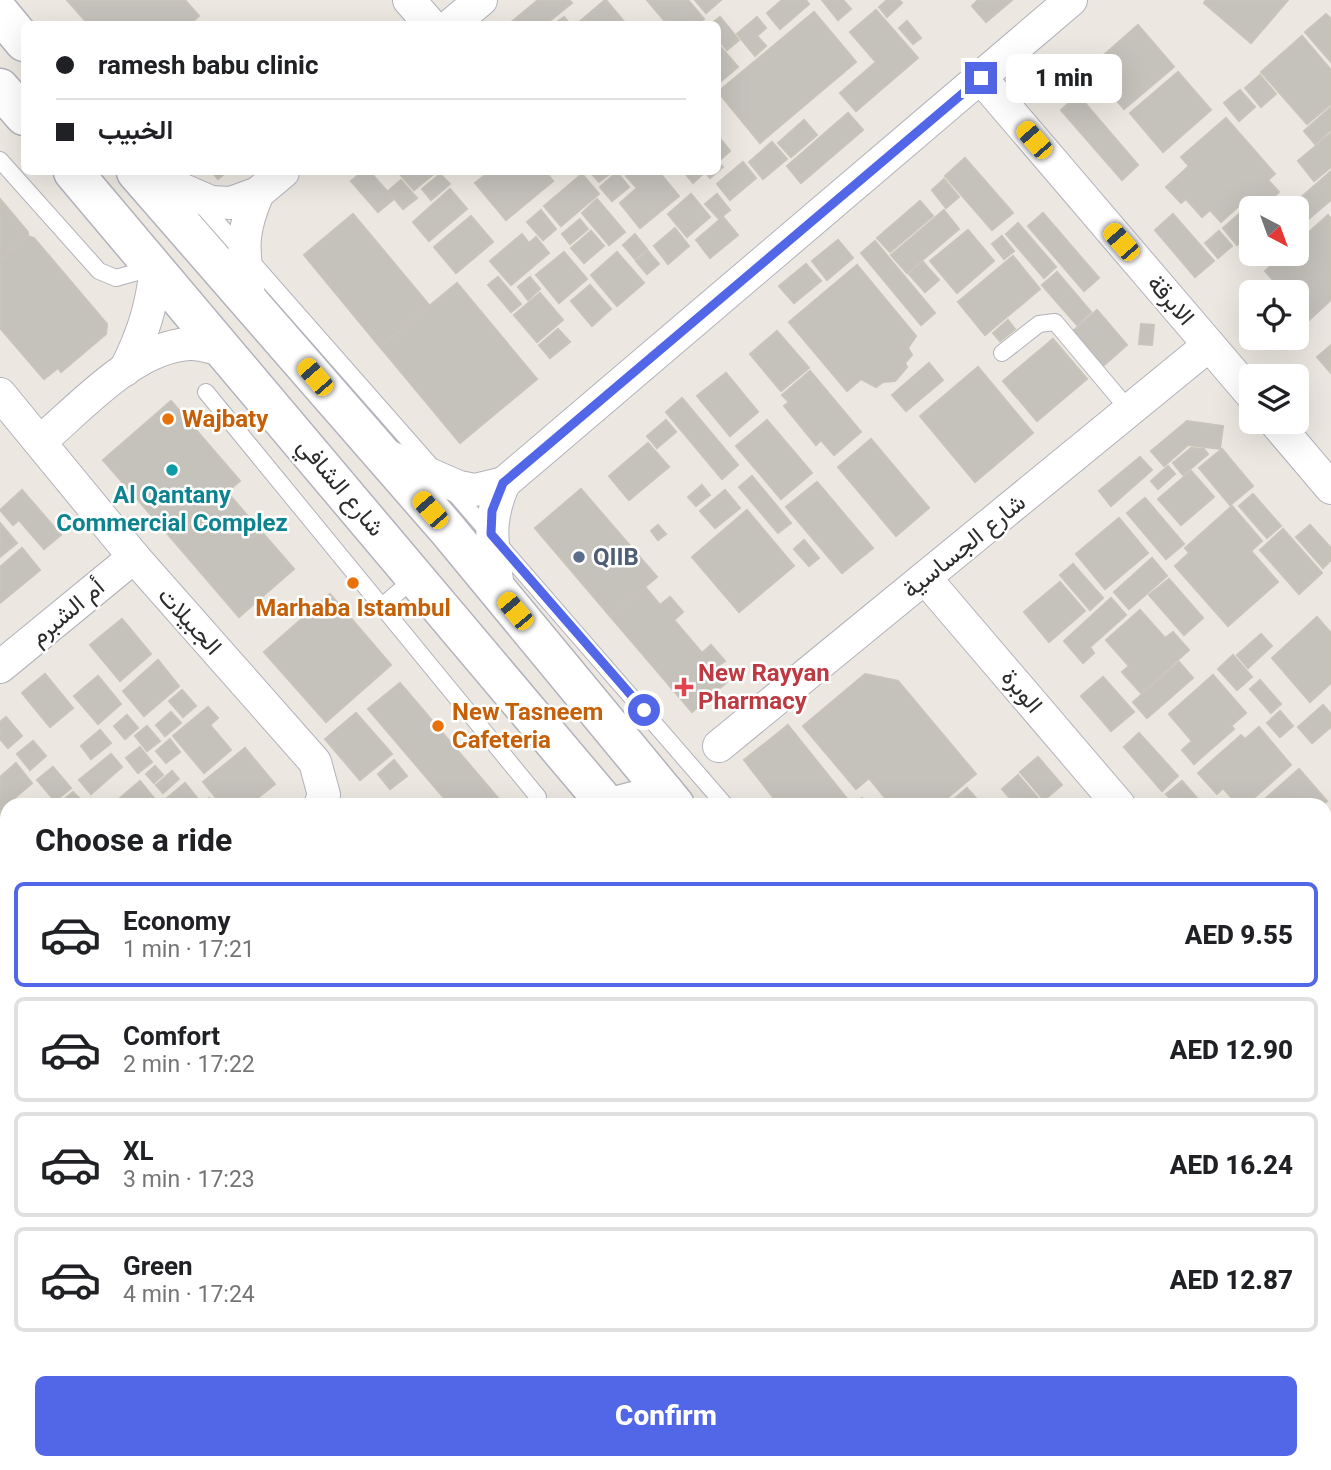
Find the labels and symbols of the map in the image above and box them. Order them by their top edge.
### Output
callout: 1 min [1006,54,1121,102]
route end [965,62,997,94]
car [1013,117,1056,163]
north arrow [1239,196,1309,266]
car [1100,219,1143,265]
street label: الابرقة [1141,269,1200,331]
car [294,354,337,400]
place label: Wajbaty [182,405,269,433]
marker: Wajbaty [160,411,176,427]
street label: شارع الشافي [288,432,390,545]
marker: Al Qantany Commercial Complez [164,462,180,478]
place label: Al Qantany Commercial Complez [56,481,288,537]
car [409,487,452,533]
street label: شارع الجساسية [897,488,1032,606]
place label: QIIB [593,543,639,571]
marker: QIIB [571,549,587,565]
street label: أم الشبرم [24,573,112,653]
marker: Marhaba Istambul [345,575,361,591]
street label: الجبيلات [152,581,228,661]
car [494,588,537,634]
place label: Marhaba Istambul [255,594,451,622]
place label: New Rayyan Pharmacy [698,659,830,715]
street label: الوبرة [995,663,1048,719]
marker: New Rayyan Pharmacy [676,679,692,695]
route start [628,694,660,726]
place label: New Tasneem Cafeteria [452,698,603,754]
marker: New Tasneem Cafeteria [430,718,446,734]

